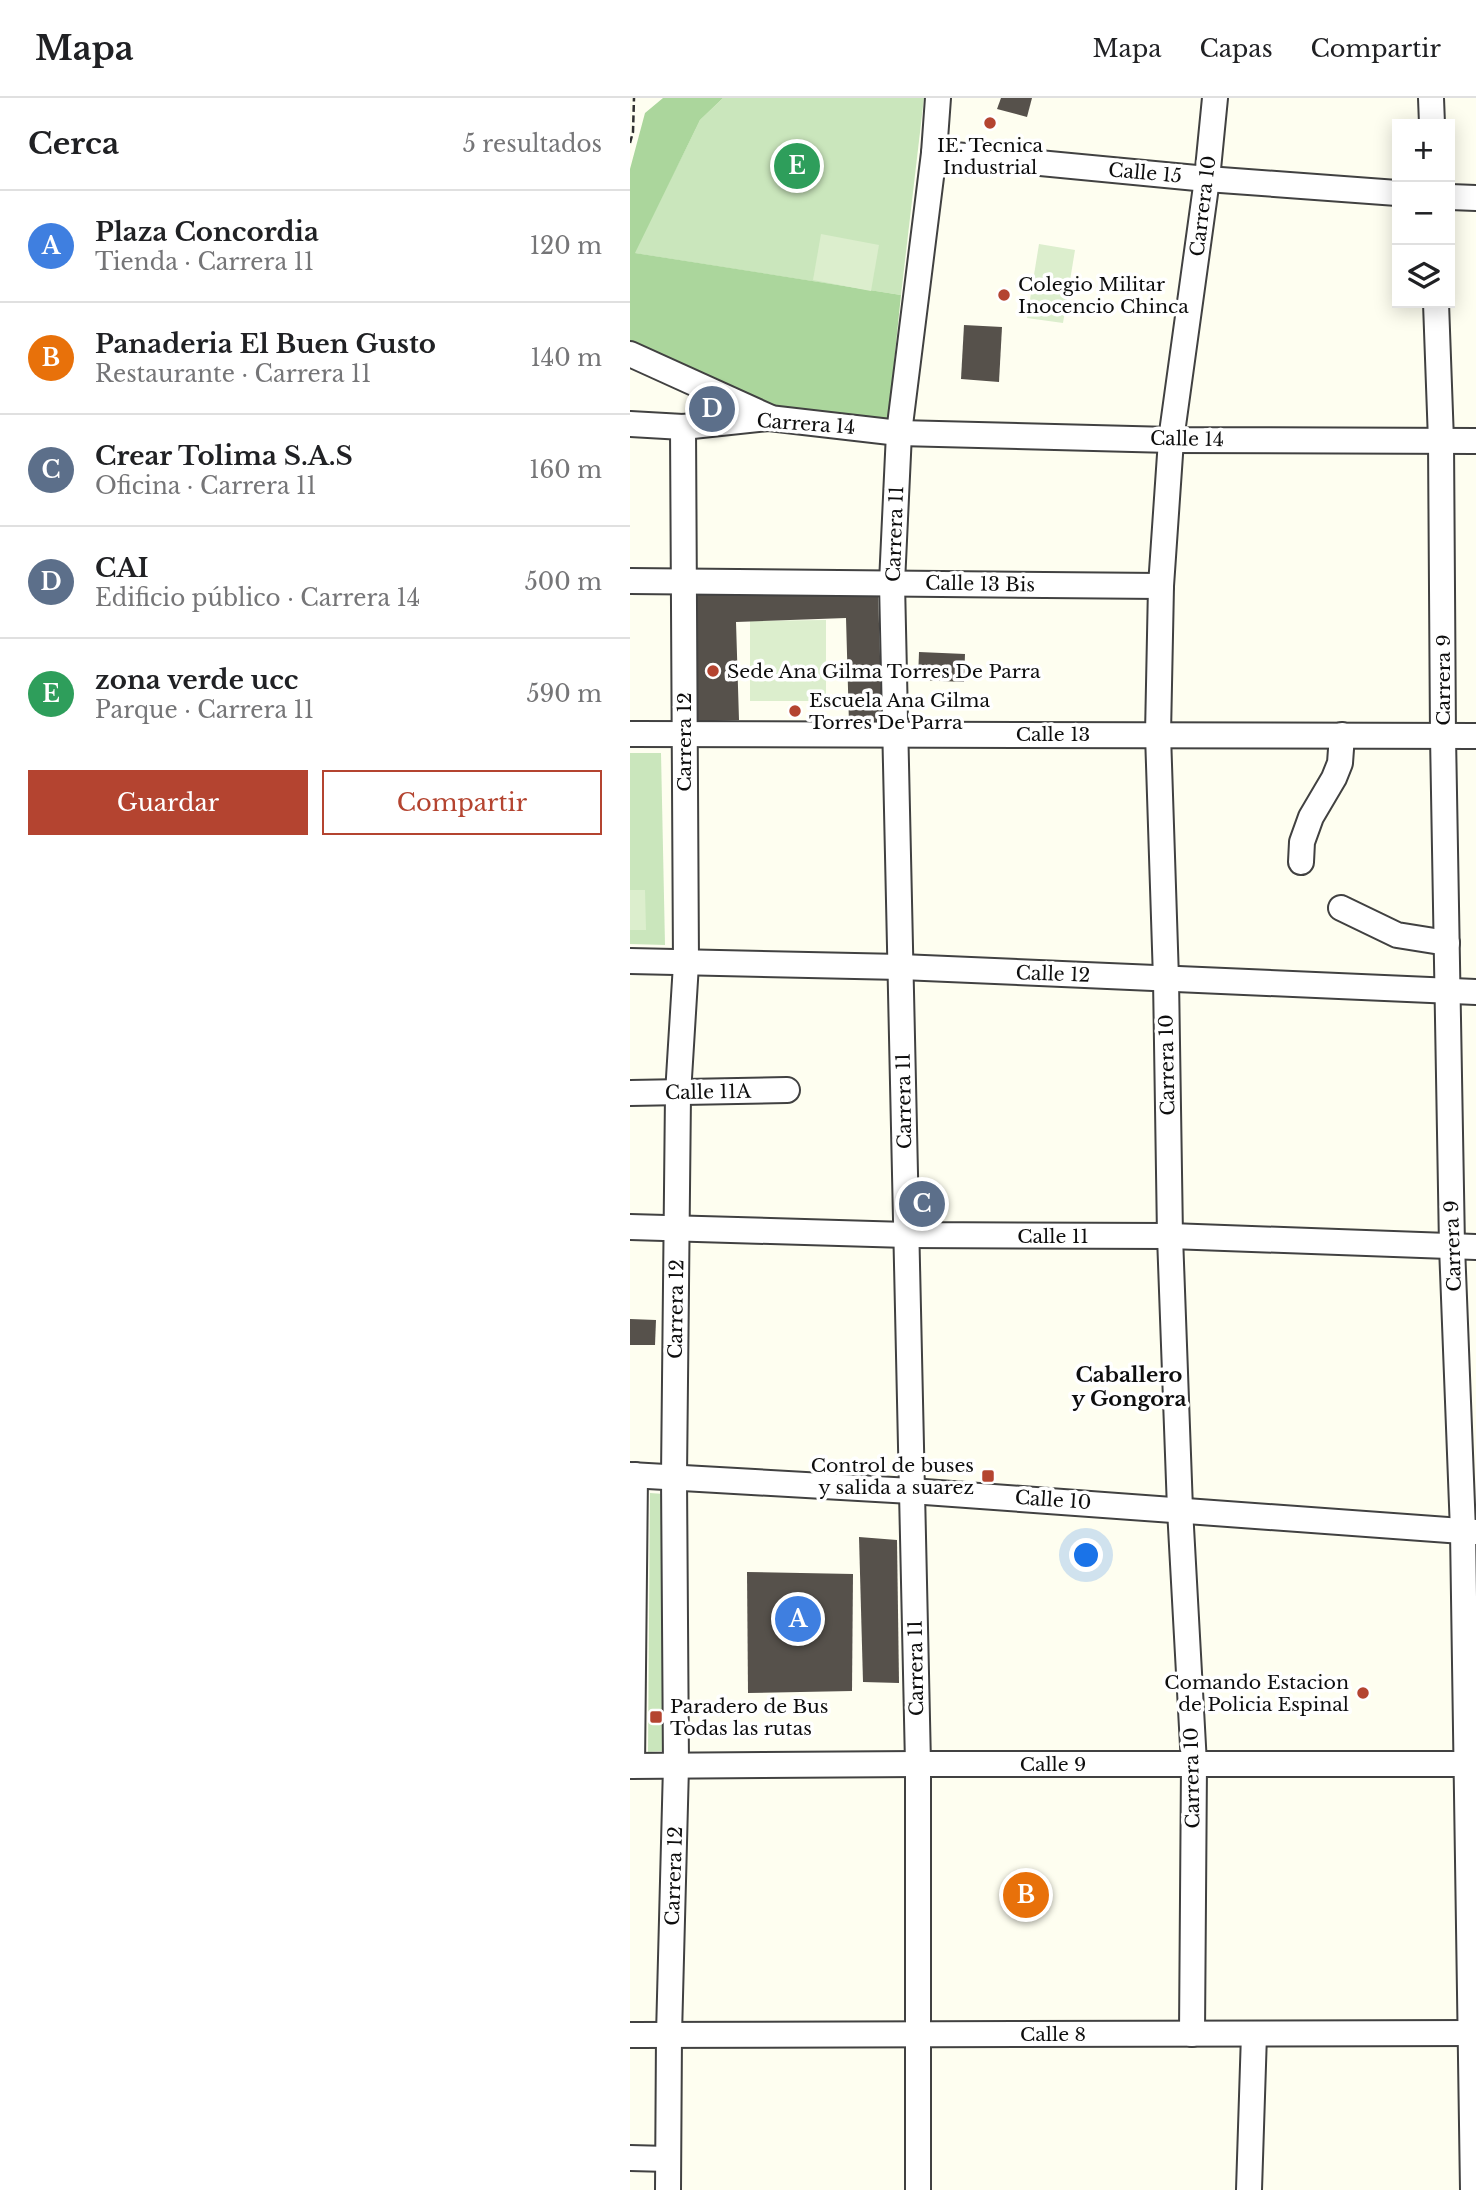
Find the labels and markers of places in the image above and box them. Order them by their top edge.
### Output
marker: IE. Tecnica Industrial [982,115,998,131]
place label: IE. Tecnica Industrial [937,134,1044,179]
pin: E [774,140,820,192]
place label: Colegio Militar Inocencio Chinca [1018,273,1189,318]
marker: Colegio Militar Inocencio Chinca [996,287,1012,303]
pin: D [689,383,735,435]
place label: Sede Ana Gilma Torres De Parra [727,660,1041,683]
marker: Sede Ana Gilma Torres De Parra [705,663,721,679]
place label: Escuela Ana Gilma Torres De Parra [809,689,991,734]
marker: Escuela Ana Gilma Torres De Parra [787,703,803,719]
pin: C [899,1178,945,1230]
place label: Control de buses y salida a suarez [811,1454,974,1499]
marker: Control de buses y salida a suarez [980,1468,996,1484]
pin: A [775,1593,821,1645]
place label: Comando Estacion de Policia Espinal [1164,1671,1349,1716]
marker: Comando Estacion de Policia Espinal [1355,1685,1371,1701]
place label: Paradero de Bus Todas las rutas [670,1695,828,1740]
marker: Paradero de Bus Todas las rutas [648,1709,664,1725]
pin: B [1003,1869,1049,1921]

